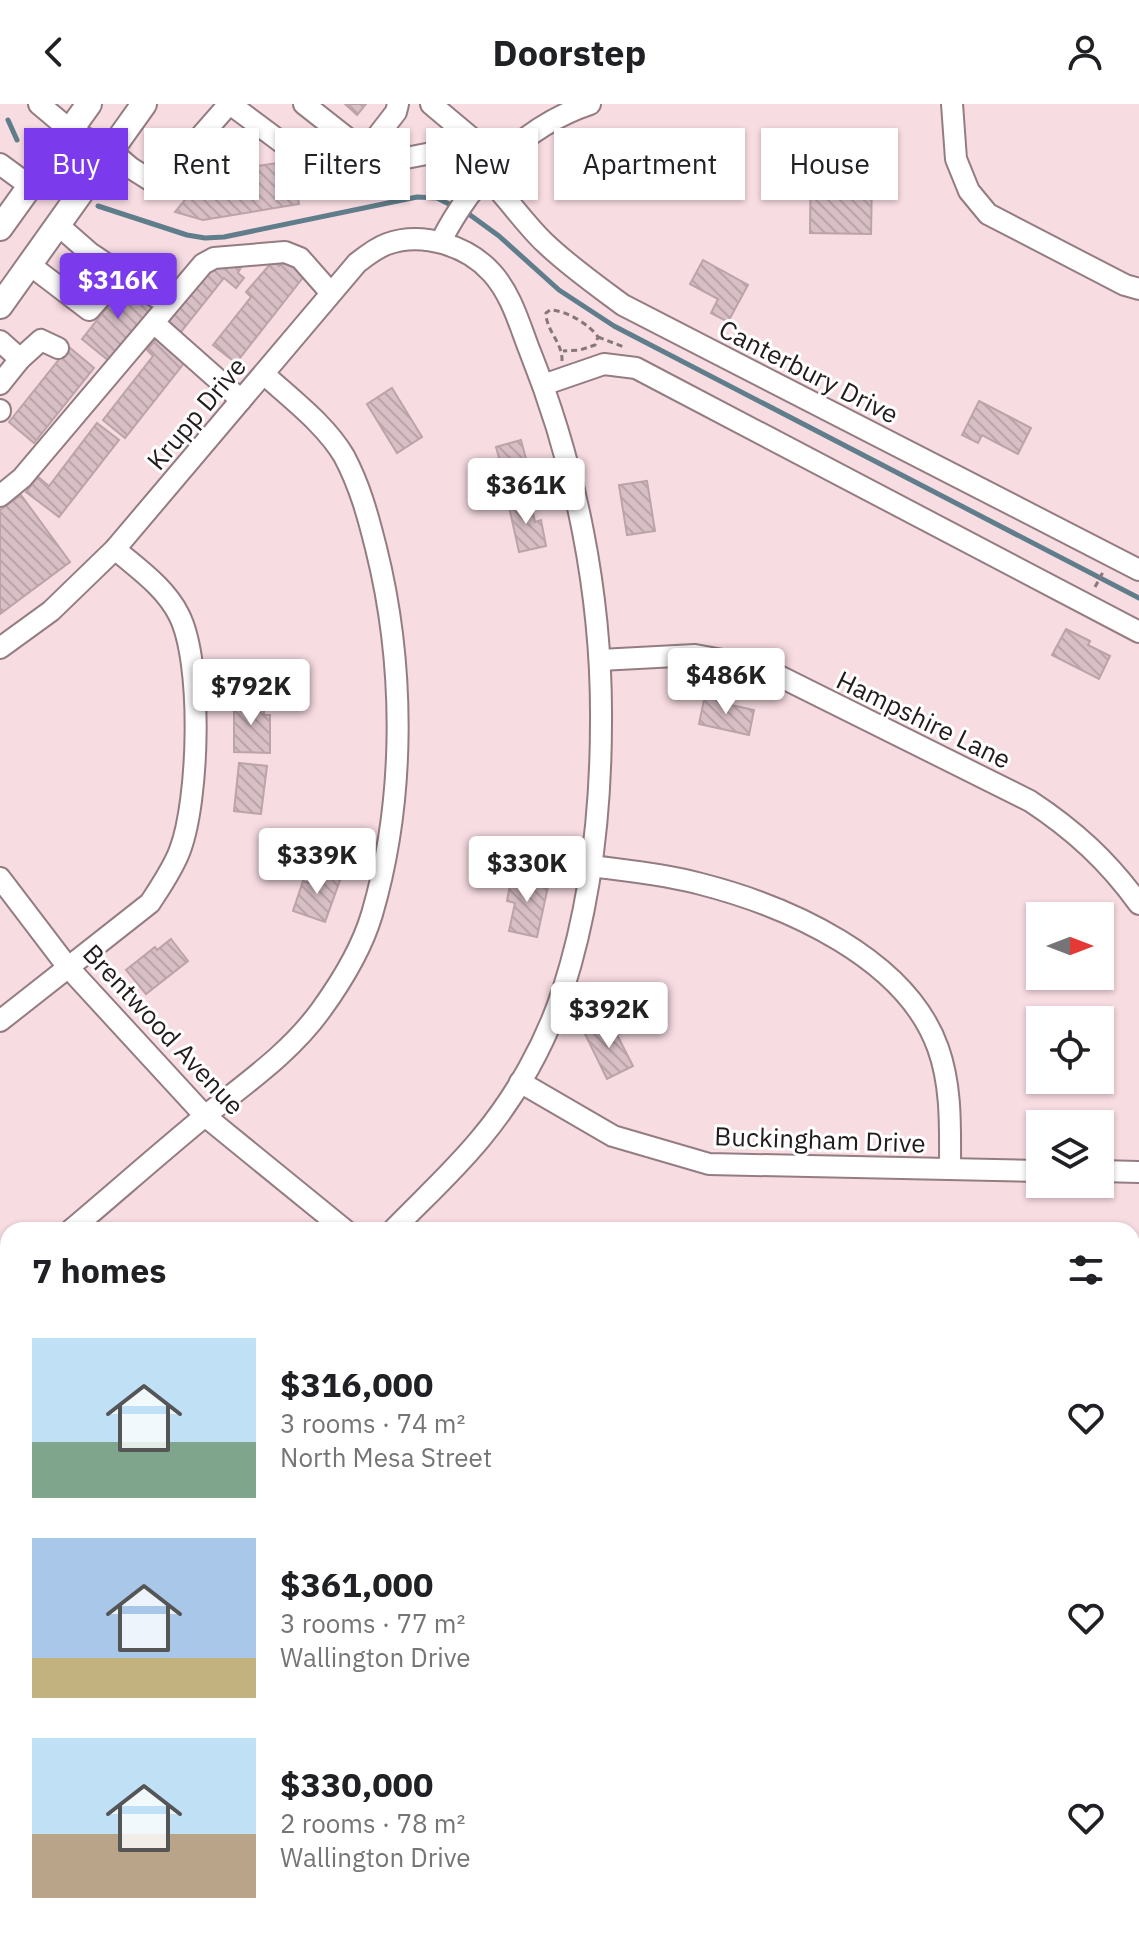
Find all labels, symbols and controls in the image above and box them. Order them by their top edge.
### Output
text: Doorstep [493,29,646,76]
icon: back [32,30,76,74]
icon: person [1063,30,1107,74]
chip: Buy [24,128,128,200]
chip: Rent [144,128,259,200]
chip: Filters [275,128,410,200]
chip: New [426,128,538,200]
chip: Apartment [554,128,745,200]
chip: House [761,128,898,200]
pin: $316K [62,253,174,321]
text: $316K [78,262,158,296]
street label: Canterbury Drive [714,311,904,431]
street label: Krupp Drive [139,350,253,476]
pin: $361K [470,458,582,526]
text: $361K [486,467,566,501]
pin: $486K [670,648,782,716]
text: $486K [686,657,766,691]
pin: $792K [195,659,307,727]
street label: Hampshire Lane [831,662,1017,776]
text: $792K [211,668,291,702]
pin: $339K [261,828,373,896]
pin: $330K [471,836,583,904]
text: $339K [277,837,357,871]
text: $330K [487,845,567,879]
north arrow [1026,902,1114,990]
map controls [1026,902,1114,1198]
street label: Brentwood Avenue [76,936,252,1122]
pin: $392K [553,982,665,1050]
text: $392K [569,991,649,1025]
button: locate [1026,1006,1114,1094]
button: layers [1026,1110,1114,1198]
street label: Buckingham Drive [714,1118,926,1160]
text: 7 homes [32,1248,167,1292]
icon: filters [1064,1248,1108,1292]
text: $316,000 [280,1362,433,1406]
icon: home [96,1370,192,1466]
icon: heart [1064,1396,1108,1440]
text: 3 rooms · 74 m² [280,1406,465,1440]
text: North Mesa Street [280,1440,492,1474]
text: $361,000 [280,1562,433,1606]
icon: home [96,1570,192,1666]
icon: heart [1064,1596,1108,1640]
text: 3 rooms · 77 m² [280,1606,465,1640]
text: Wallington Drive [280,1640,471,1674]
text: $330,000 [280,1762,433,1806]
icon: home [96,1770,192,1866]
icon: heart [1064,1796,1108,1840]
text: 2 rooms · 78 m² [280,1806,465,1840]
text: Wallington Drive [280,1840,471,1874]

